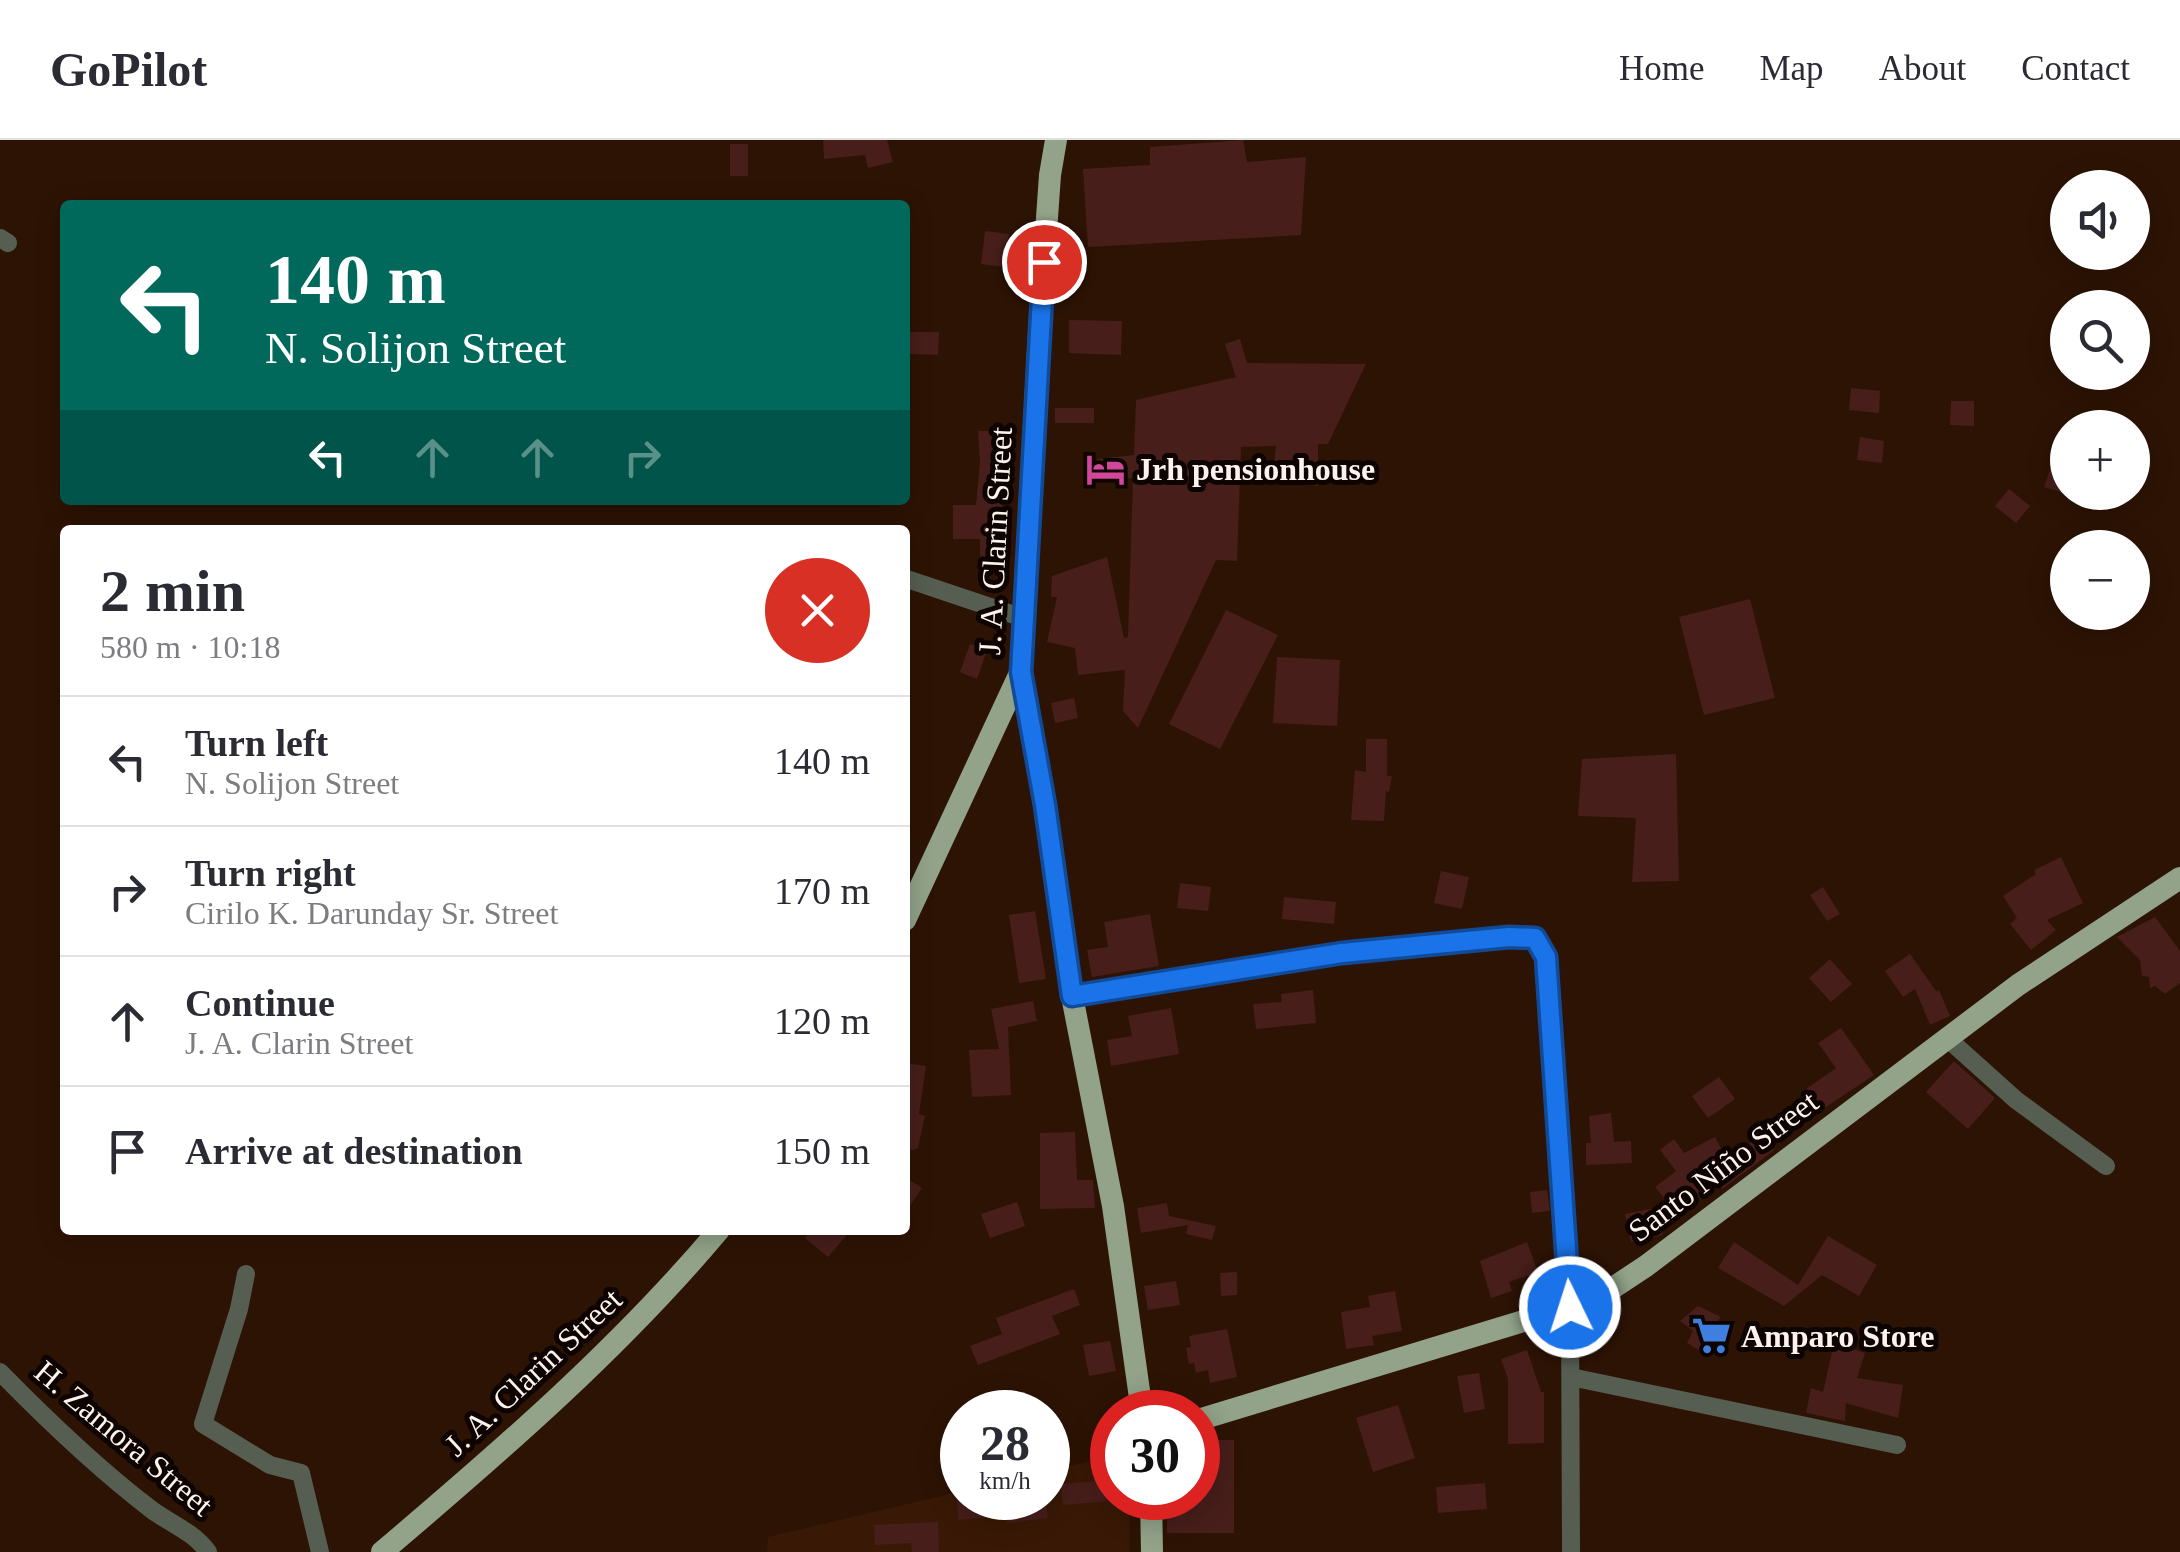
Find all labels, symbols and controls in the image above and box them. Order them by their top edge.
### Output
text: GoPilot [50,43,207,96]
text: Home [1619,49,1704,88]
text: Map [1759,49,1824,88]
text: About [1879,49,1966,88]
text: Contact [2021,49,2130,88]
map controls [2050,170,2150,630]
button: sound [2050,170,2150,270]
pin [1002,220,1087,305]
icon: arrive [1017,235,1072,290]
icon: left [100,240,230,370]
text: 140 m [265,241,446,318]
button: search [2050,290,2150,390]
text: N. Solijon Street [265,323,566,373]
button: + [2050,410,2150,510]
street label: J. A. Clarin Street [971,426,1019,656]
icon: left [300,430,355,485]
icon: ahead [405,430,460,485]
icon: ahead [510,430,565,485]
icon: right [615,430,670,485]
hotel icon: Jrh pensionhouse [1085,448,1127,490]
place label: Jrh pensionhouse [1136,451,1375,487]
button: − [2050,530,2150,630]
text: 2 min [100,558,245,624]
button: close [765,558,870,663]
text: 580 m · 10:18 [100,629,280,665]
text: Turn left [185,722,328,764]
icon: left [100,734,155,789]
text: 140 m [774,740,870,782]
text: N. Solijon Street [185,765,399,801]
text: Turn right [185,852,356,894]
icon: right [100,864,155,919]
text: 170 m [774,870,870,912]
text: Cirilo K. Darunday Sr. Street [185,895,558,931]
text: Continue [185,982,335,1024]
icon: ahead [100,994,155,1049]
text: 120 m [774,1000,870,1042]
text: J. A. Clarin Street [185,1025,413,1061]
street label: Santo Niño Street [1621,1083,1825,1249]
icon: arrive [100,1124,155,1179]
text: Arrive at destination [185,1130,523,1172]
text: 150 m [774,1130,870,1172]
position arrow [1518,1255,1622,1359]
street label: J. A. Clarin Street [437,1281,629,1463]
supermarket icon: Amparo Store [1690,1315,1732,1357]
place label: Amparo Store [1741,1318,1934,1354]
street label: H. Zamora Street [28,1353,220,1523]
speed limit sign: 30 [1090,1390,1220,1520]
text: 28 [980,1415,1030,1471]
text: km/h [979,1467,1031,1494]

